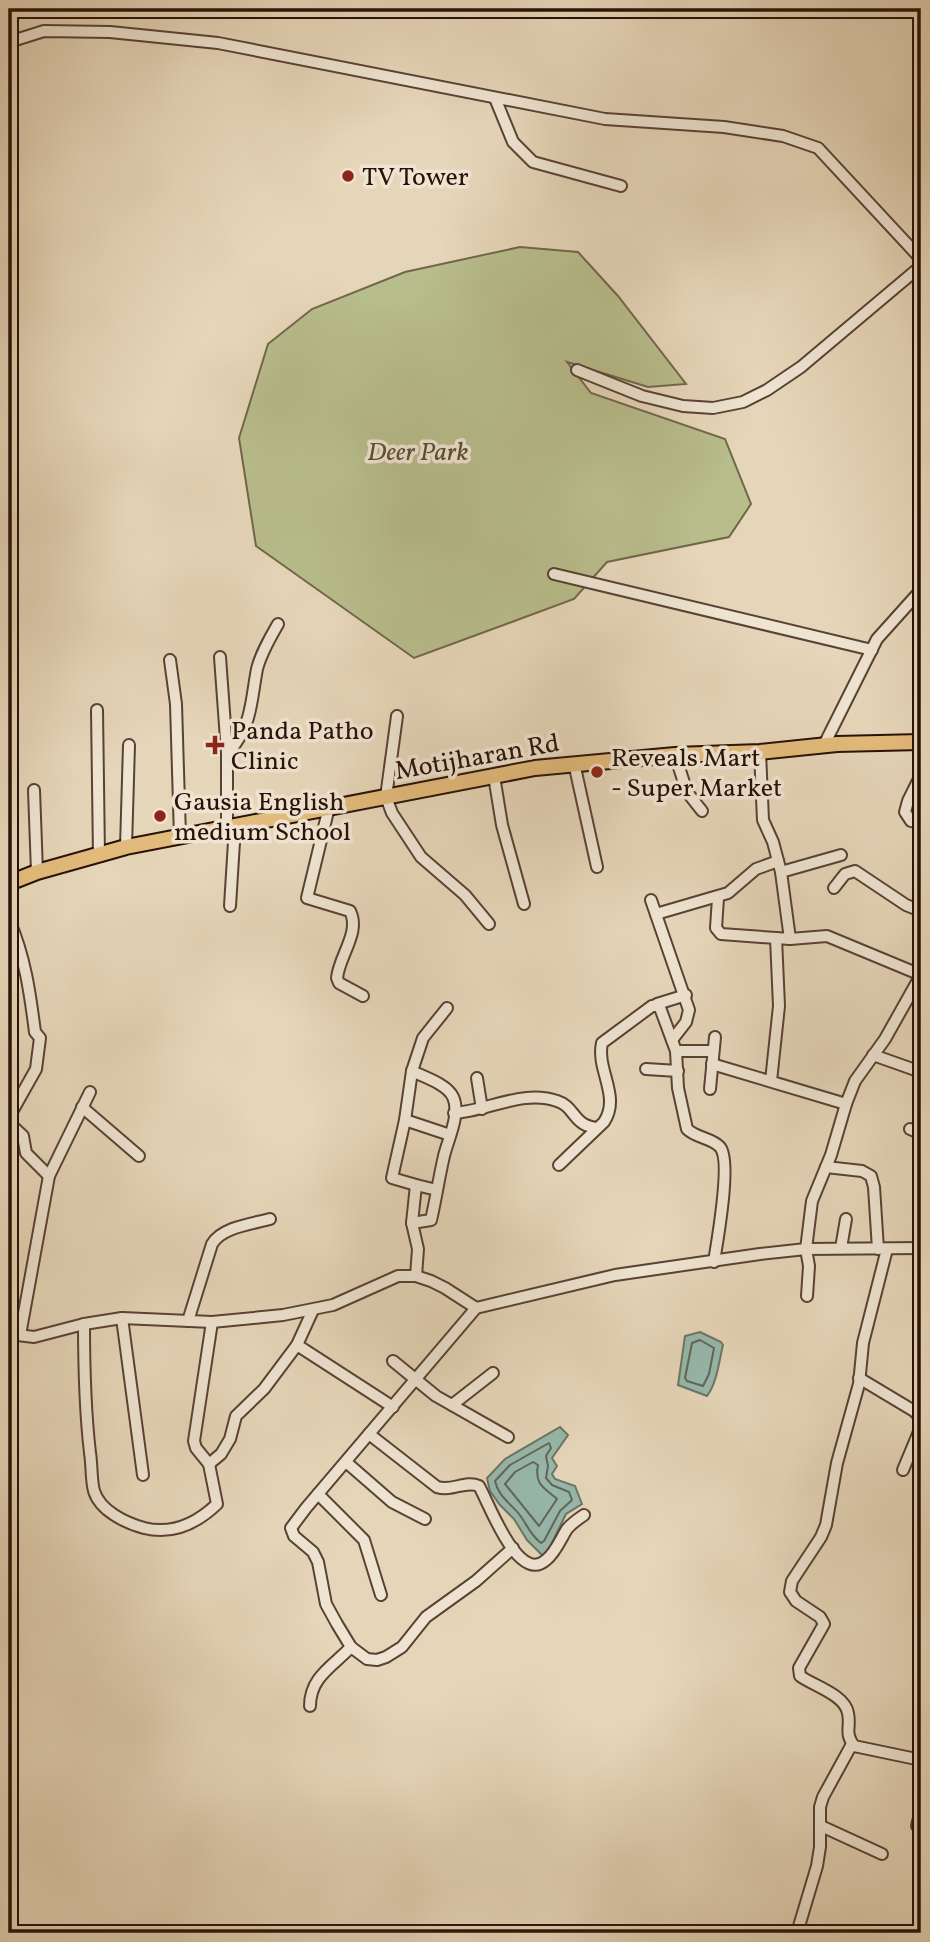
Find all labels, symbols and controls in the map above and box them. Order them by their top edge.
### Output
place label: TV Tower [362,160,469,196]
marker: TV Tower [340,168,356,184]
park label: Deer Park [367,435,469,471]
place label: Panda Patho Clinic [231,714,374,780]
street label: Motijharan Rd [392,726,562,790]
marker: Panda Patho Clinic [205,735,225,755]
place label: Reveals Mart - Super Market [611,741,782,807]
marker: Reveals Mart - Super Market [589,764,605,780]
place label: Gausia English medium School [174,785,351,851]
marker: Gausia English medium School [152,808,168,824]

